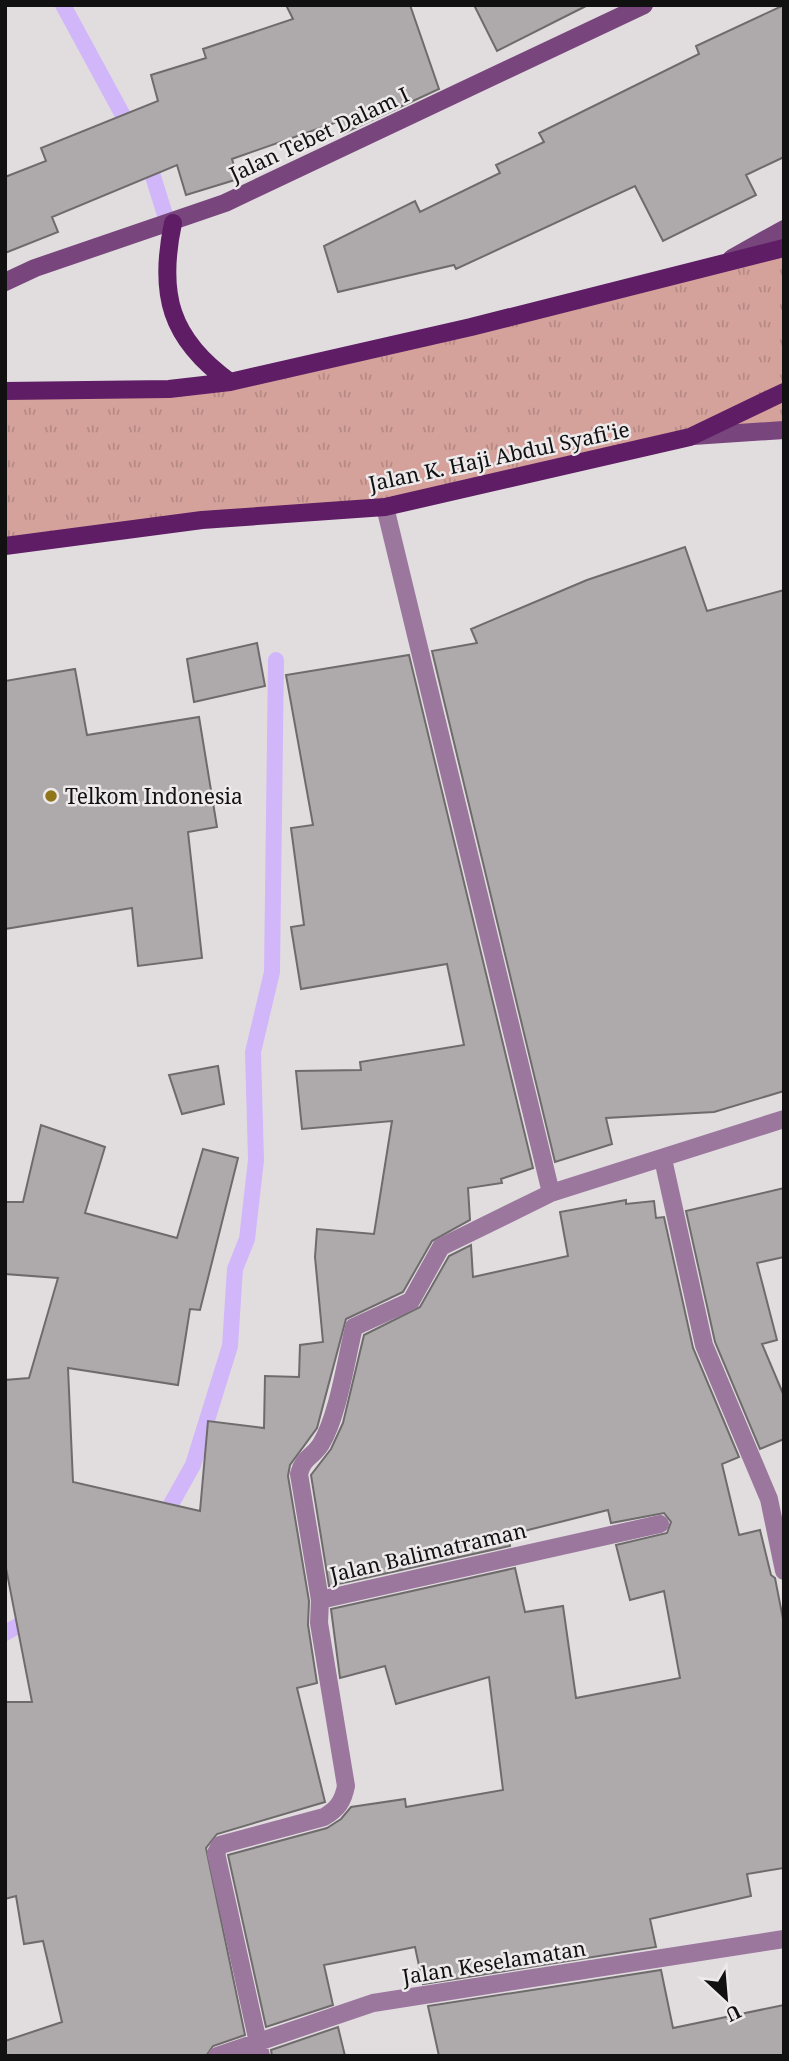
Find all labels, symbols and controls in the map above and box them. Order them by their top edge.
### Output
street label: Jalan Tebet Dalam I [224,80,413,188]
street label: Jalan K. Haji Abdul Syafi'ie [365,415,632,498]
place label: Telkom Indonesia [65,782,243,810]
marker: Telkom Indonesia [43,788,59,804]
street label: Jalan Balimatraman [326,1516,529,1588]
street label: Jalan Keselamatan [399,1934,588,1991]
north arrow [691,1963,761,2033]
text: U [721,1998,746,2028]

